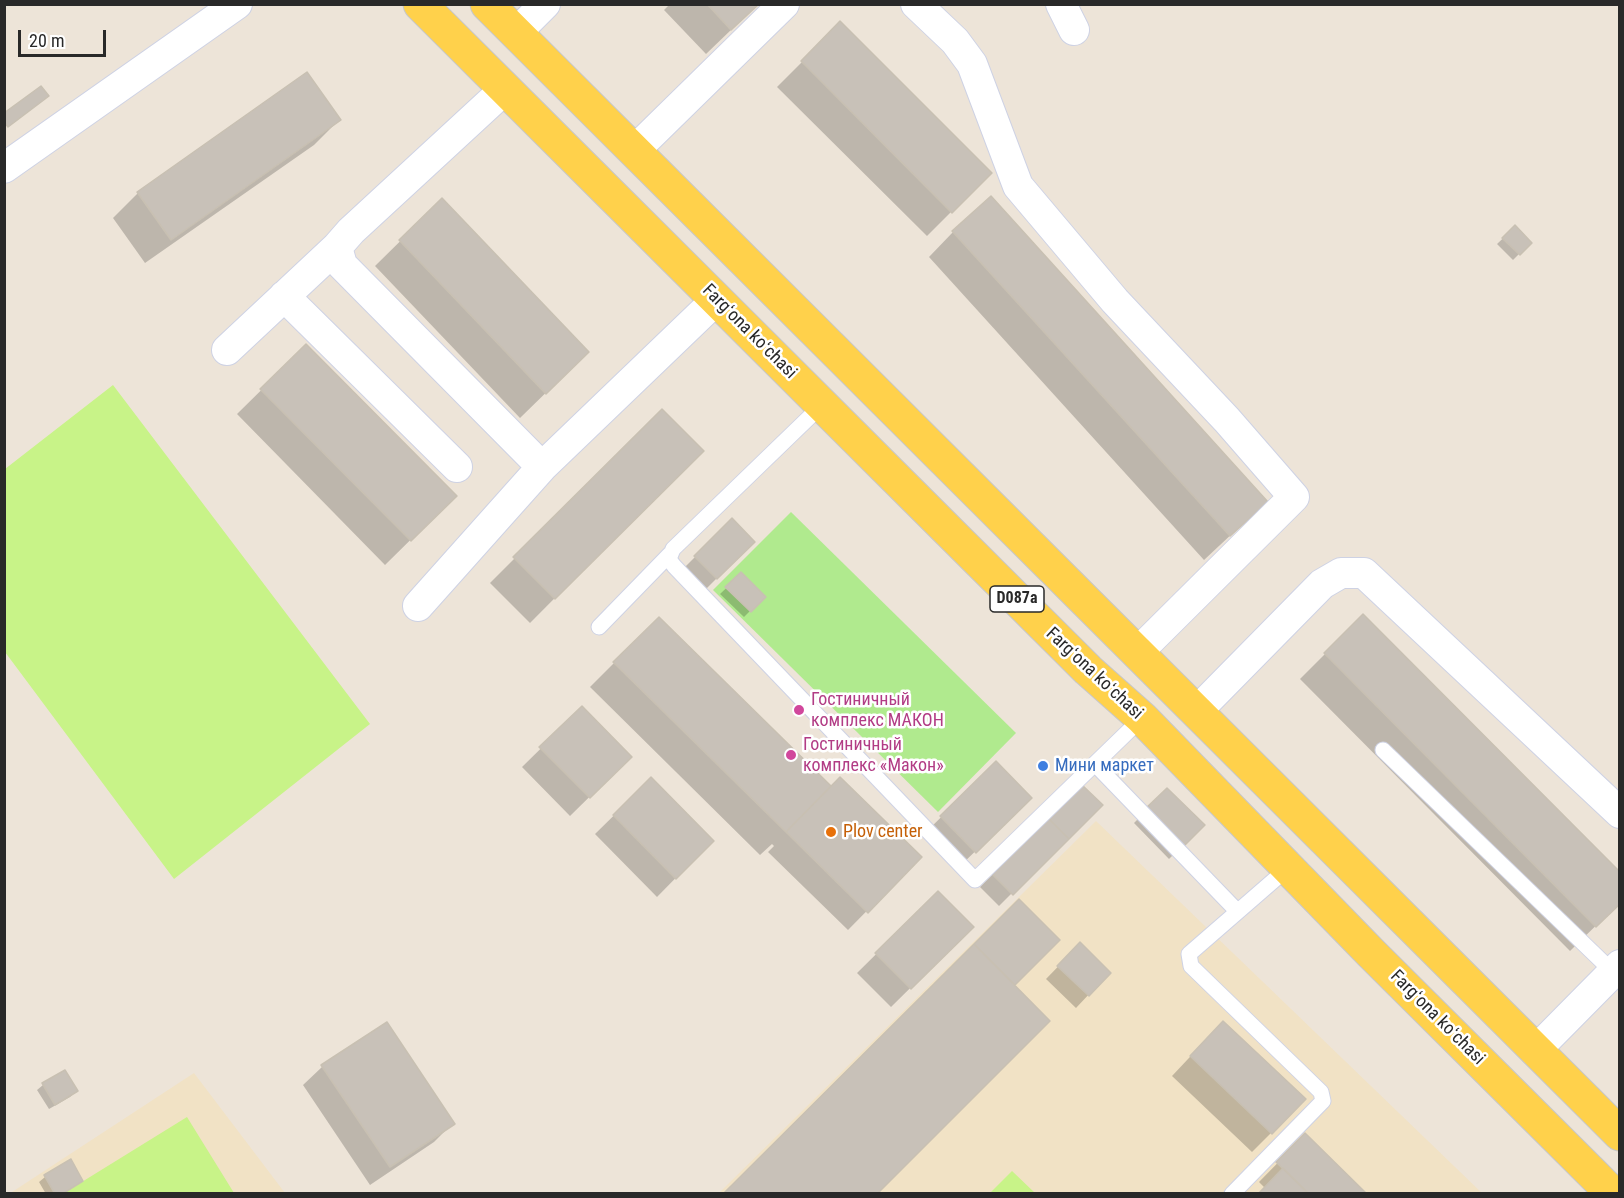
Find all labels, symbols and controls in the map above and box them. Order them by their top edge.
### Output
scale bar [21,18,110,56]
text: 20 m [29,30,64,51]
street label: Fargʻona koʻchasi [697,280,801,384]
road number: D087a [990,586,1044,612]
street label: Fargʻona koʻchasi [1041,624,1147,724]
place label: Гостиничный комплекс МАКОН [811,689,944,732]
marker: Гостиничный комплекс МАКОН [792,703,806,717]
place label: Гостиничный комплекс «Макон» [803,734,944,777]
marker: Гостиничный комплекс «Макон» [784,748,798,762]
place label: Мини маркет [1055,755,1154,777]
marker: Мини маркет [1036,759,1050,773]
place label: Plov center [843,821,923,843]
marker: Plov center [824,825,838,839]
street label: Fargʻona koʻchasi [1385,966,1489,1070]

